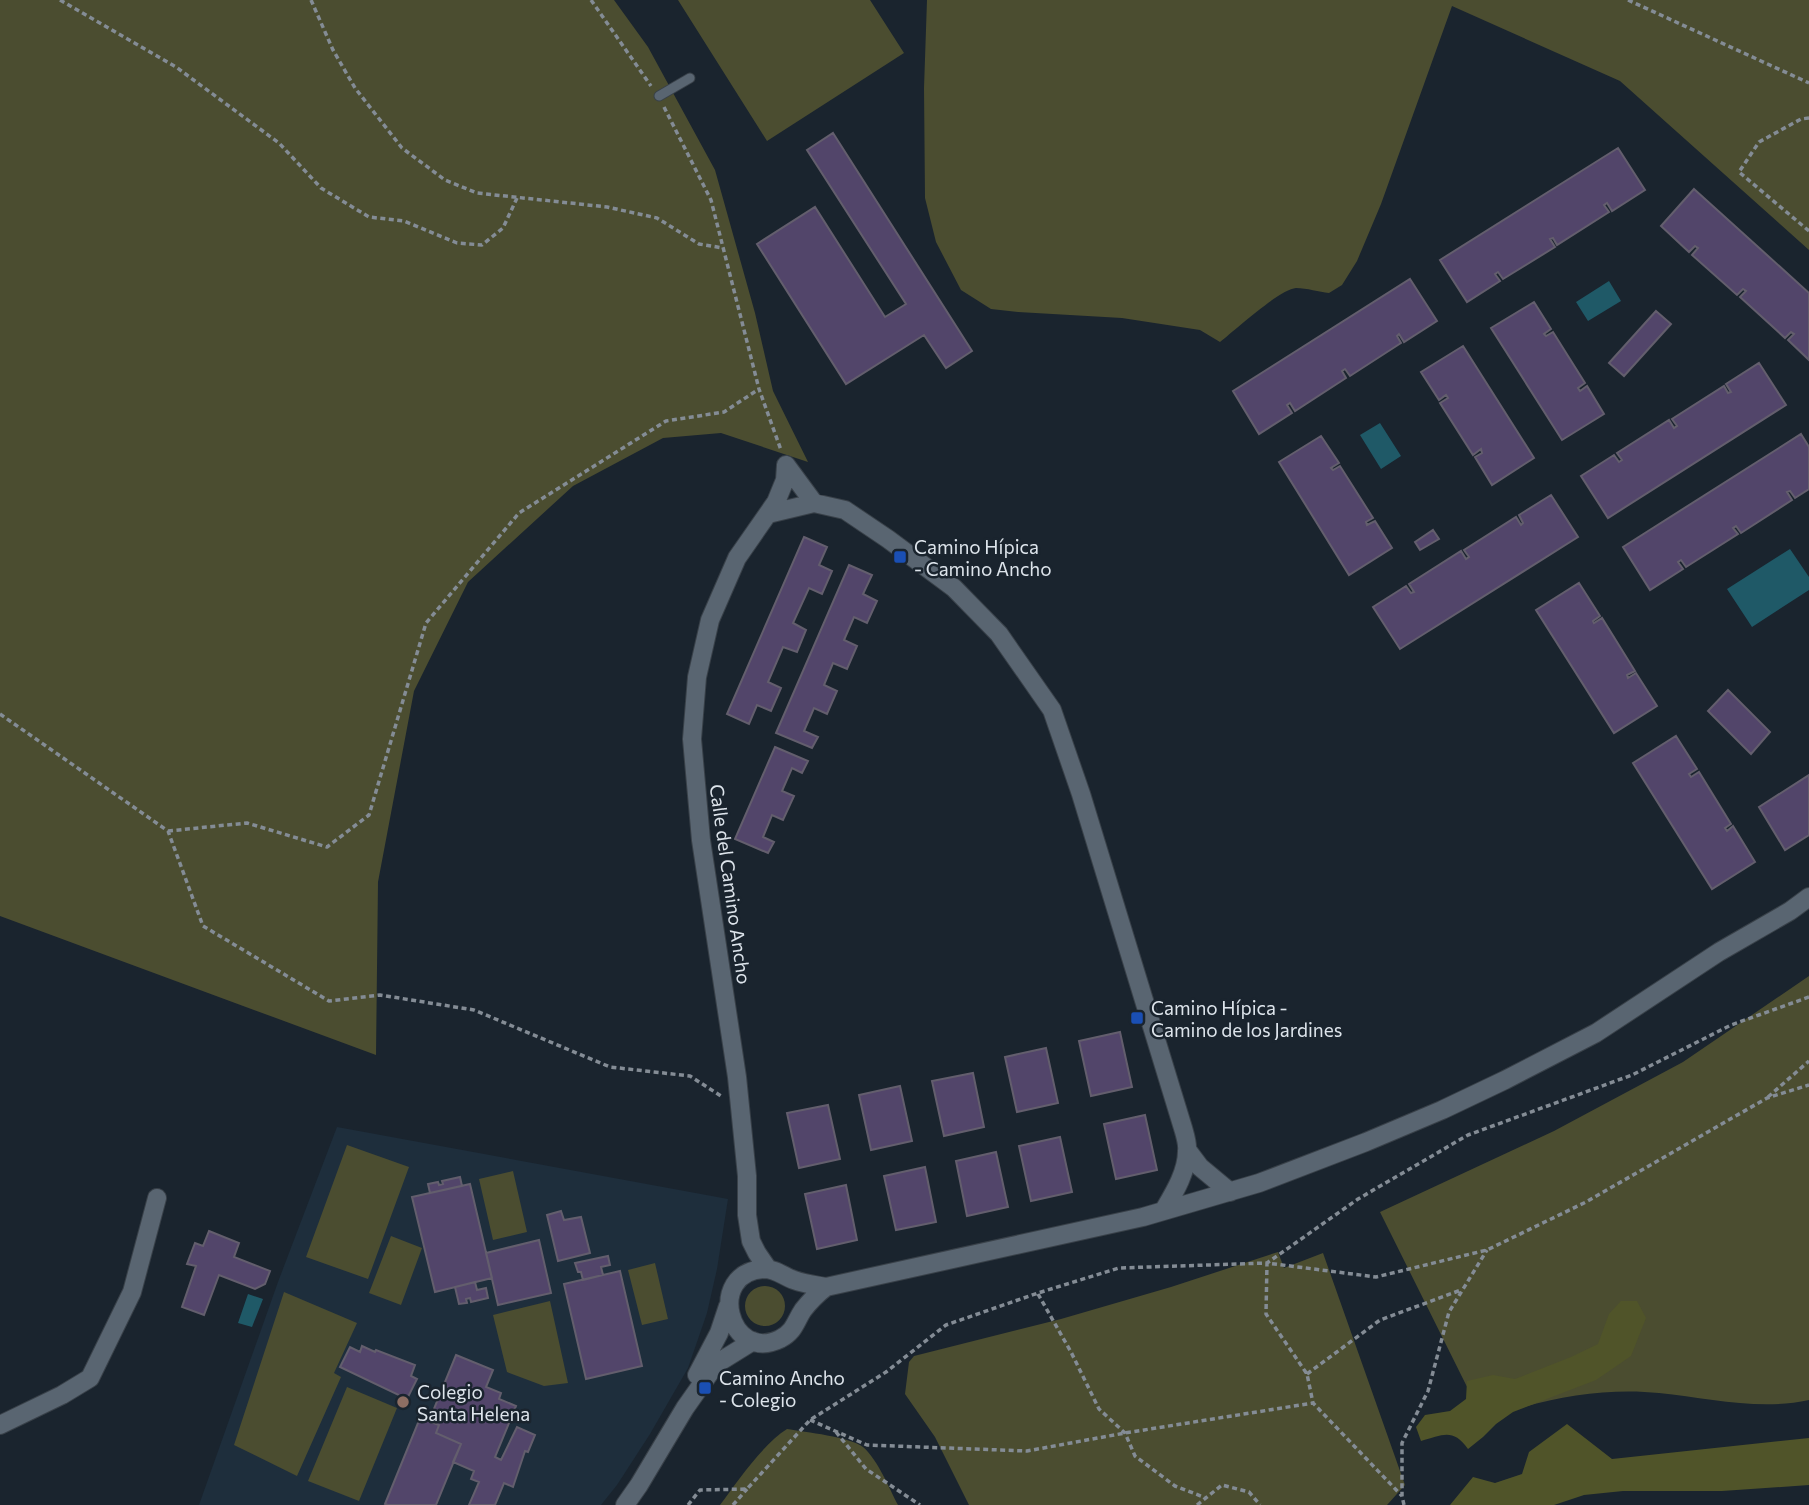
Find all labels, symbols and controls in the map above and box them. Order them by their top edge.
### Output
place label: Camino Hípica - Camino Ancho [914,535,1052,580]
marker: Camino Hípica - Camino Ancho [892,549,908,565]
street label: Calle del Camino Ancho [706,783,756,985]
place label: Camino Hípica - Camino de los Jardines [1151,996,1342,1041]
marker: Camino Hípica - Camino de los Jardines [1129,1010,1145,1026]
place label: Camino Ancho - Colegio [719,1366,845,1411]
place label: Colegio Santa Helena [417,1380,530,1425]
marker: Camino Ancho - Colegio [697,1380,713,1396]
marker: Colegio Santa Helena [395,1394,411,1410]

